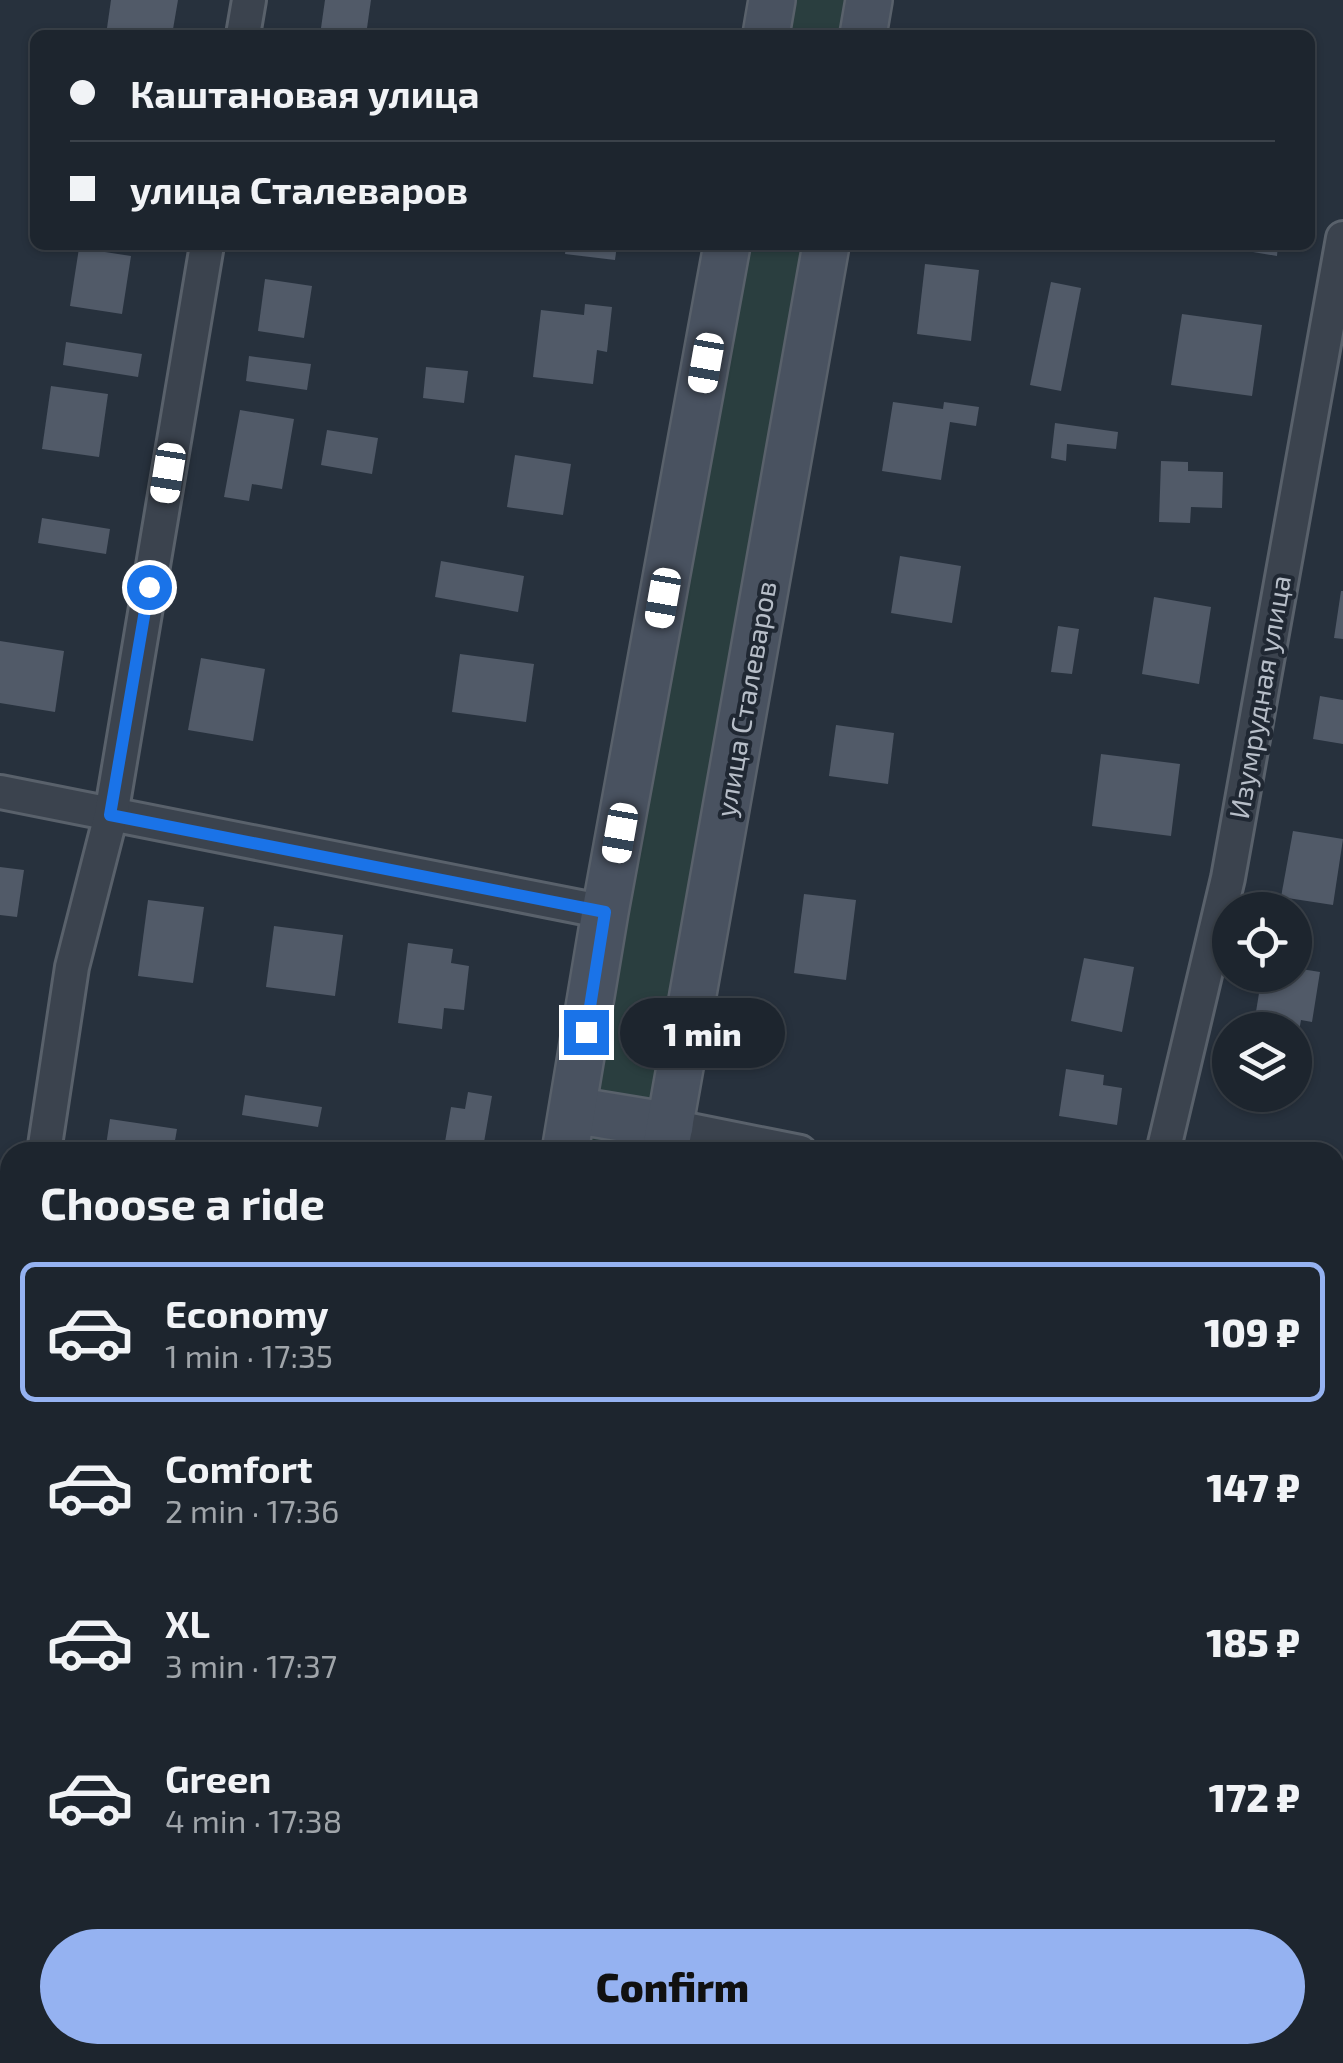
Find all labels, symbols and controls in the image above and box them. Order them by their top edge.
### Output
text: Каштановая улица [130,70,480,116]
text: улица Сталеваров [130,166,468,212]
car [686,331,726,395]
car [148,441,188,505]
route start [127,565,172,610]
car [643,566,683,630]
street label: Изумрудная улица [1221,572,1297,821]
street label: улица Сталеваров [708,578,783,820]
car [600,801,640,865]
map controls [1212,892,1312,1112]
button: locate [1212,892,1312,992]
callout: 1 min [621,997,786,1067]
route end [564,1010,609,1055]
button: layers [1212,1012,1312,1112]
text: 1 min [663,1014,742,1052]
text: Choose a ride [40,1175,325,1229]
icon: car [45,1287,135,1377]
text: Economy [165,1290,329,1336]
text: 109 ₽ [1204,1309,1300,1355]
text: 1 min · 17:35 [165,1336,333,1374]
icon: car [45,1442,135,1532]
text: Comfort [165,1445,313,1491]
text: 147 ₽ [1206,1464,1300,1510]
text: 2 min · 17:36 [165,1491,339,1529]
icon: car [45,1597,135,1687]
text: XL [165,1600,210,1646]
text: 185 ₽ [1206,1619,1300,1665]
text: 3 min · 17:37 [165,1646,337,1684]
icon: car [45,1752,135,1842]
text: Green [165,1755,271,1801]
text: 172 ₽ [1209,1774,1300,1820]
text: 4 min · 17:38 [165,1801,342,1839]
button: Confirm [40,1929,1305,2044]

